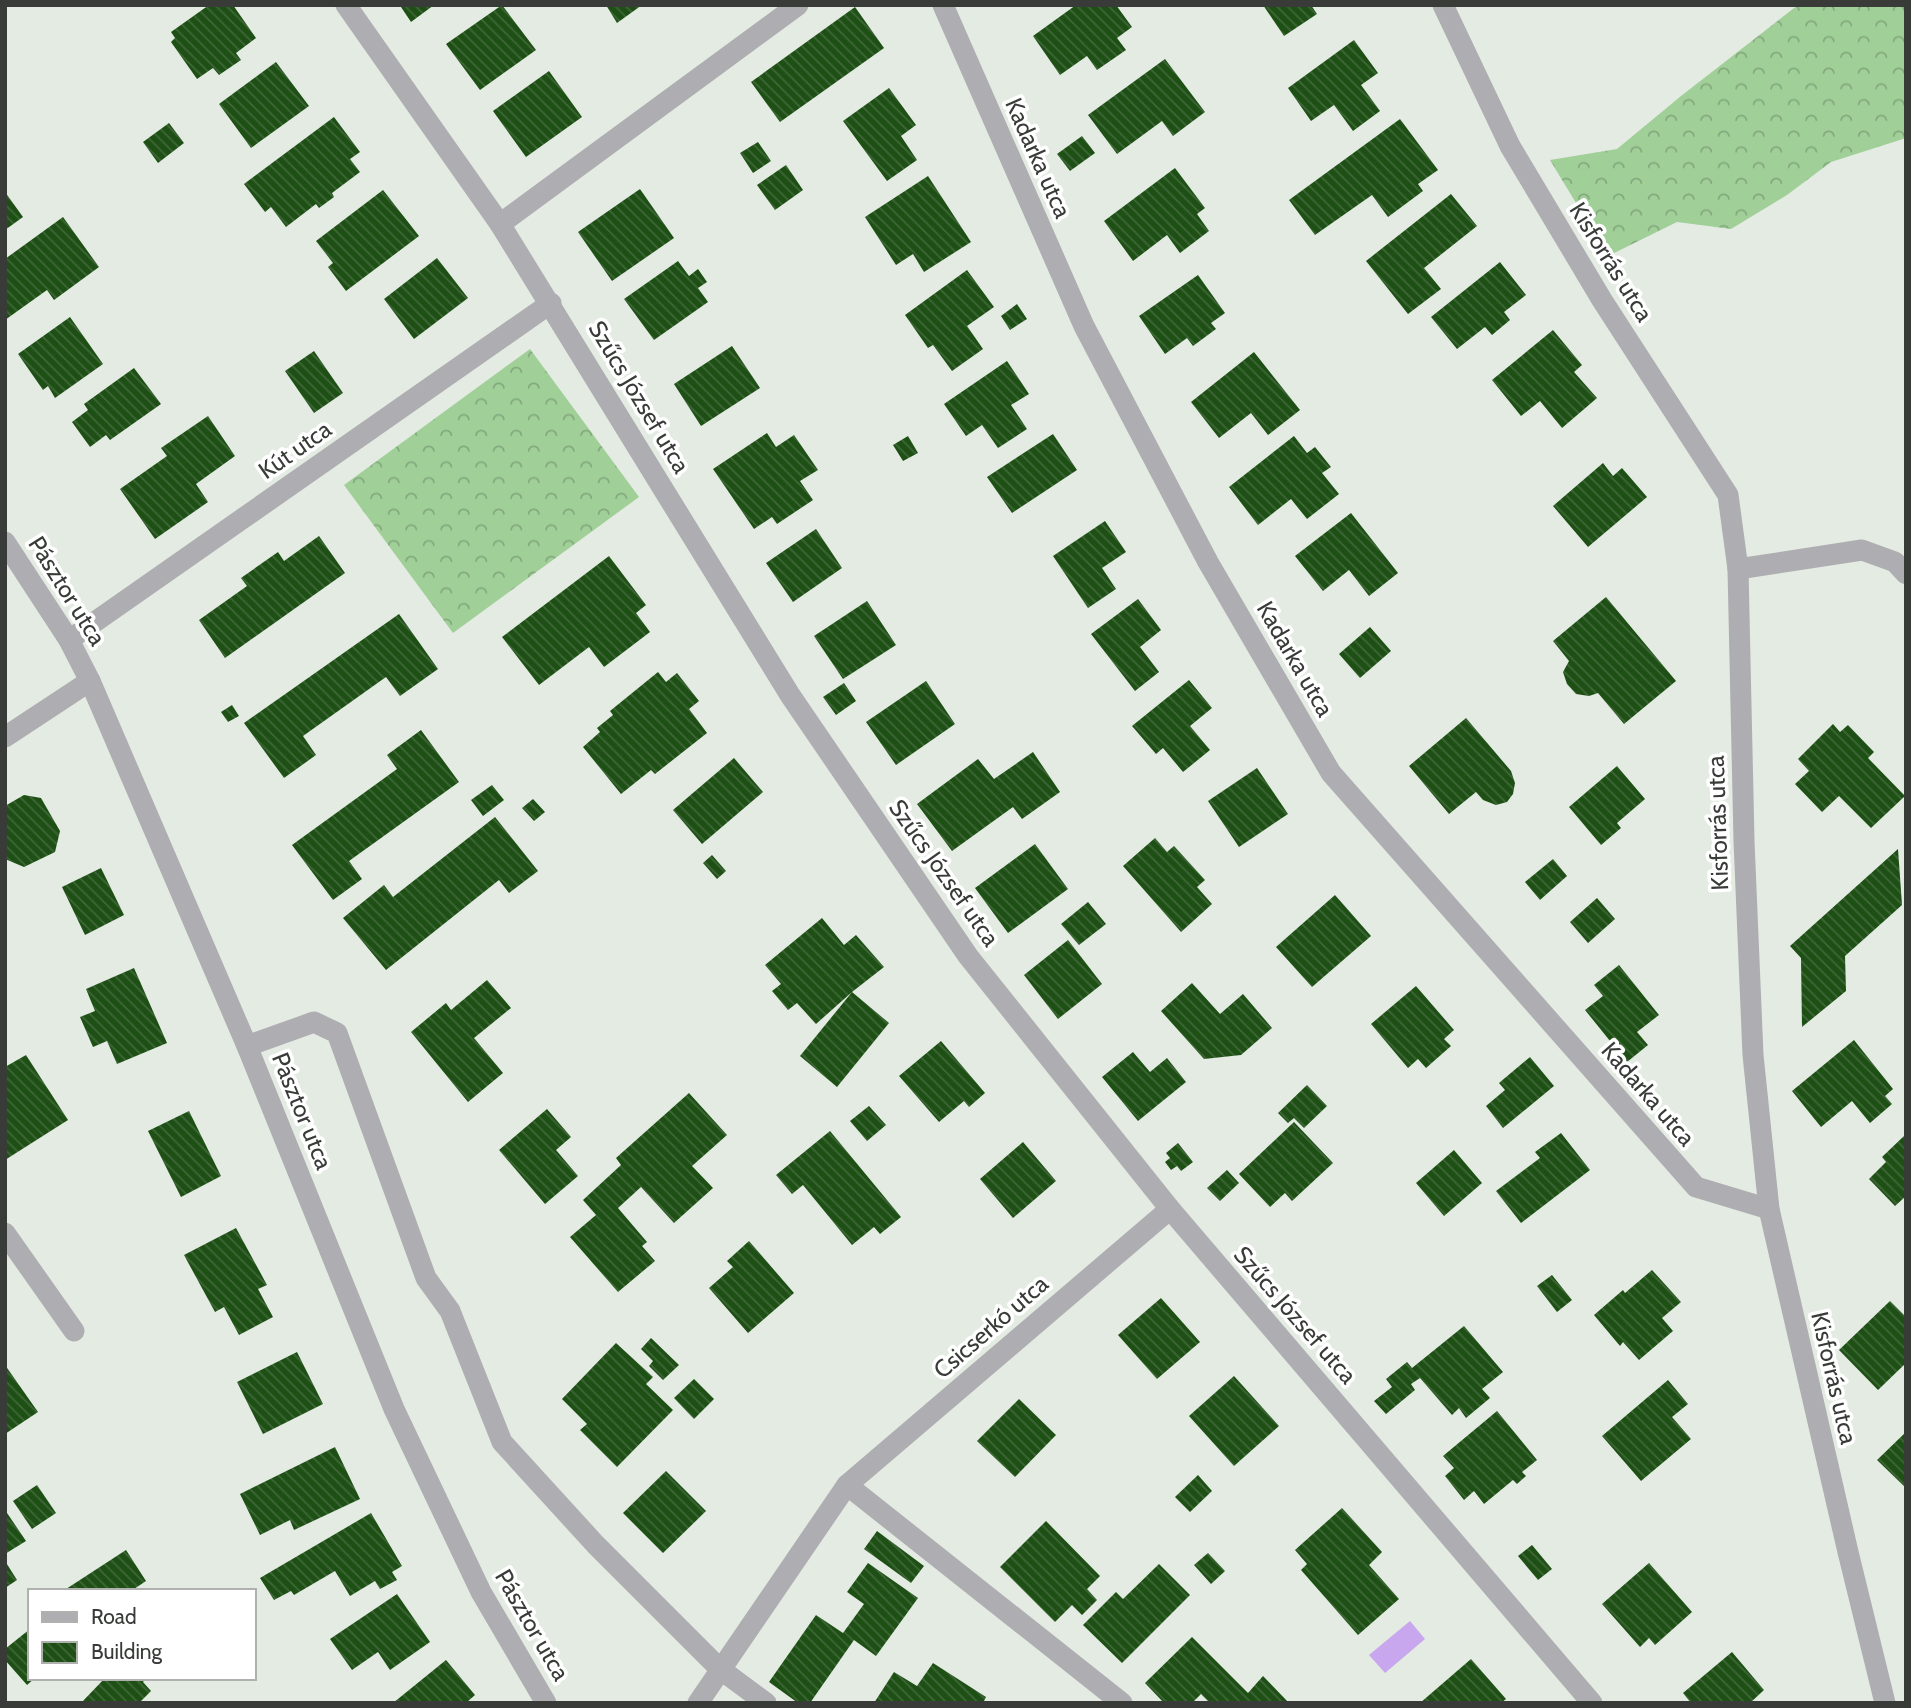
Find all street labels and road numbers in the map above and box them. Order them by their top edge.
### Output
street label: Kadarka utca [999,93,1078,223]
street label: Kisforrás utca [1563,197,1660,327]
street label: Szűcs József utca [583,315,697,479]
street label: Kút utca [253,414,337,485]
street label: Pásztor utca [22,531,113,651]
street label: Kadarka utca [1251,596,1340,722]
street label: Kisforrás utca [1701,755,1734,891]
street label: Szűcs József utca [883,794,1006,952]
street label: Kadarka utca [1595,1036,1702,1152]
street label: Pásztor utca [266,1048,339,1174]
street label: Szűcs József utca [1228,1240,1363,1390]
street label: Csicserkó utca [927,1269,1054,1384]
street label: Kisforrás utca [1805,1309,1864,1447]
street label: Pásztor utca [489,1564,576,1686]

